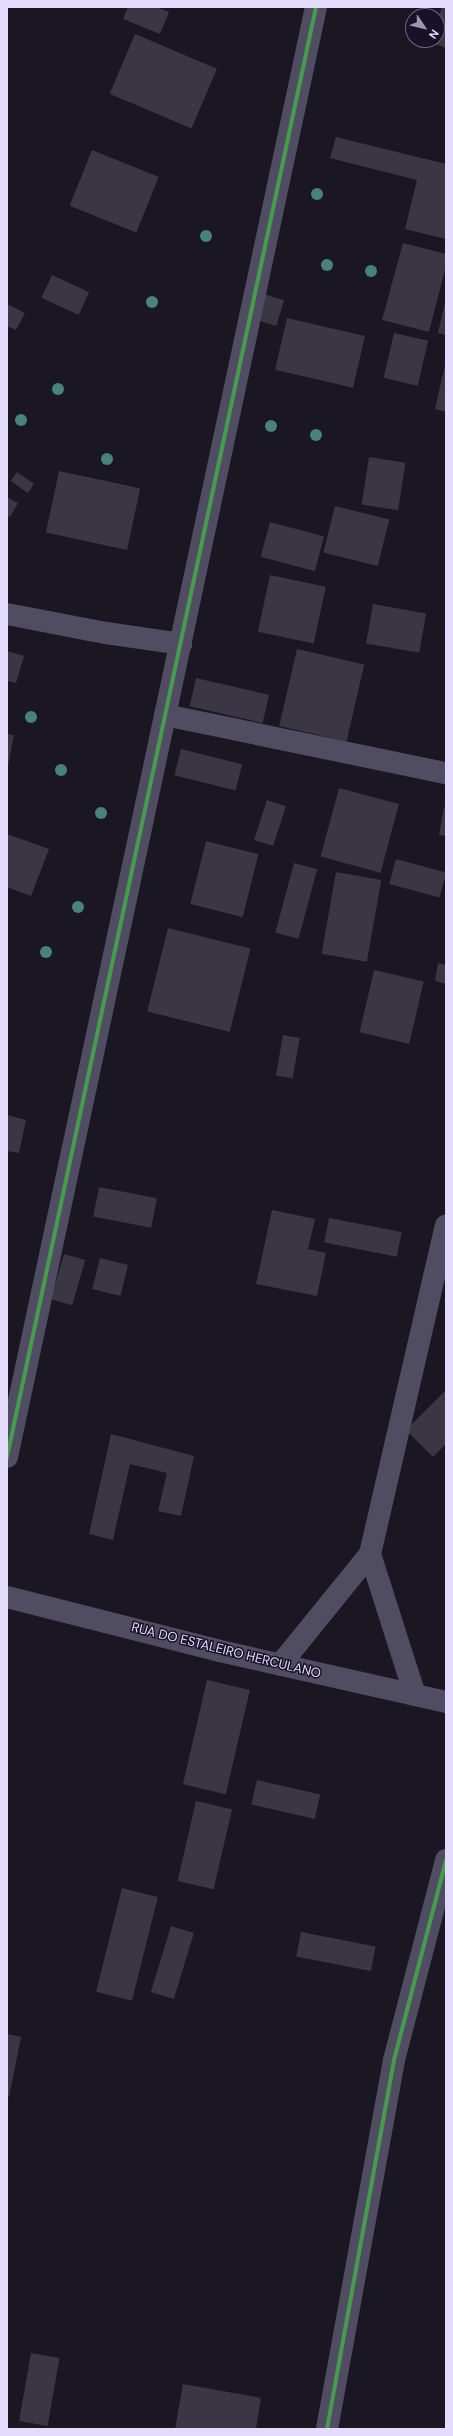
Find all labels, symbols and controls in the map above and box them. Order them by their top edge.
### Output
north arrow [405,8,445,48]
text: N [426,27,442,42]
street label: RUA DO ESTALEIRO HERCULANO [130,1620,322,1682]

